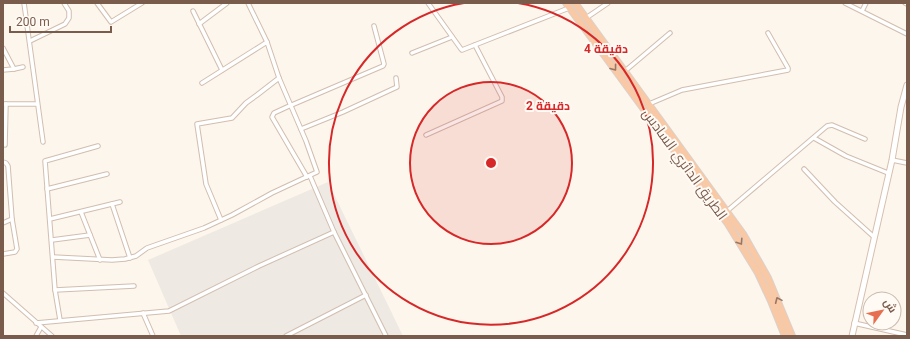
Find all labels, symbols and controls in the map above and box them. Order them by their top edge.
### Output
scale bar [10,8,111,34]
text: 200 m [16,15,50,29]
text: 4 دقيقة [584,42,628,56]
one-way arrow [610,64,617,71]
text: 2 دقيقة [526,99,570,113]
street label: الطريق الدائري السادس [636,105,731,225]
centre of rings [484,156,498,170]
one-way arrow [735,237,742,244]
north arrow [862,291,902,331]
one-way arrow [774,296,782,303]
text: ش [881,296,899,315]

